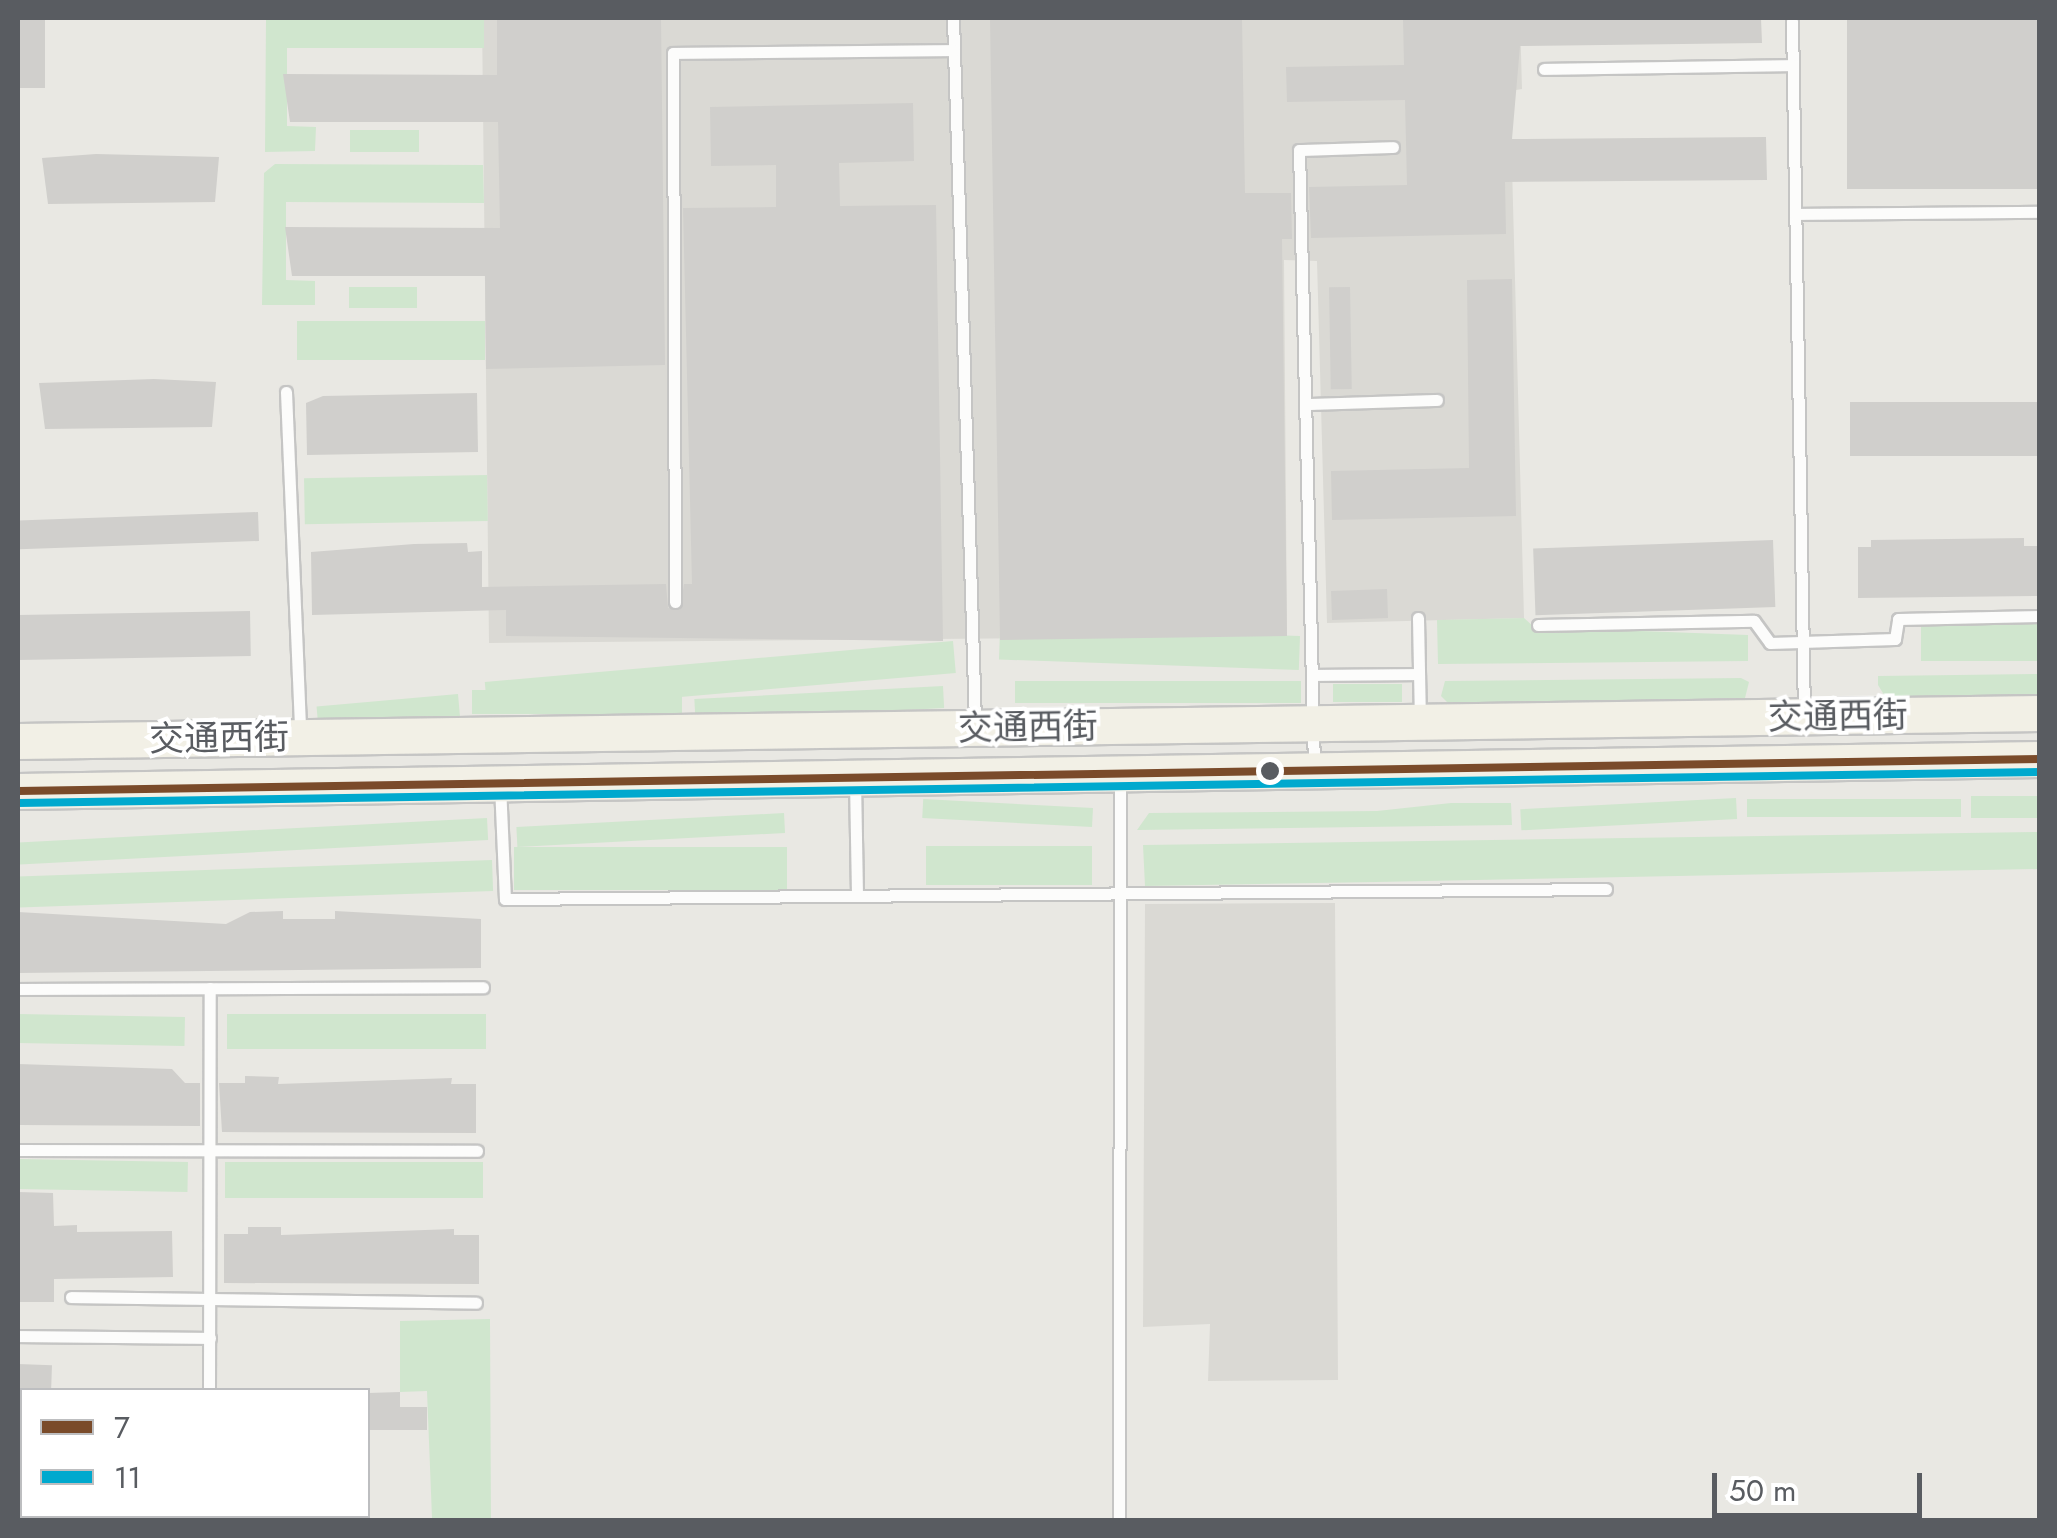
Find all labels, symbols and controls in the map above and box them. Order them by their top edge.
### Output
street label: 交通西街 [1768,694,1908,738]
street label: 交通西街 [958,705,1098,749]
street label: 交通西街 [149,716,289,760]
unlabelled marker [1260,761,1280,781]
legend [20,1388,370,1518]
text: 7 [114,1406,130,1449]
scale bar [1717,1453,1927,1515]
text: 11 [114,1456,141,1499]
text: 50 m [1729,1469,1796,1512]

